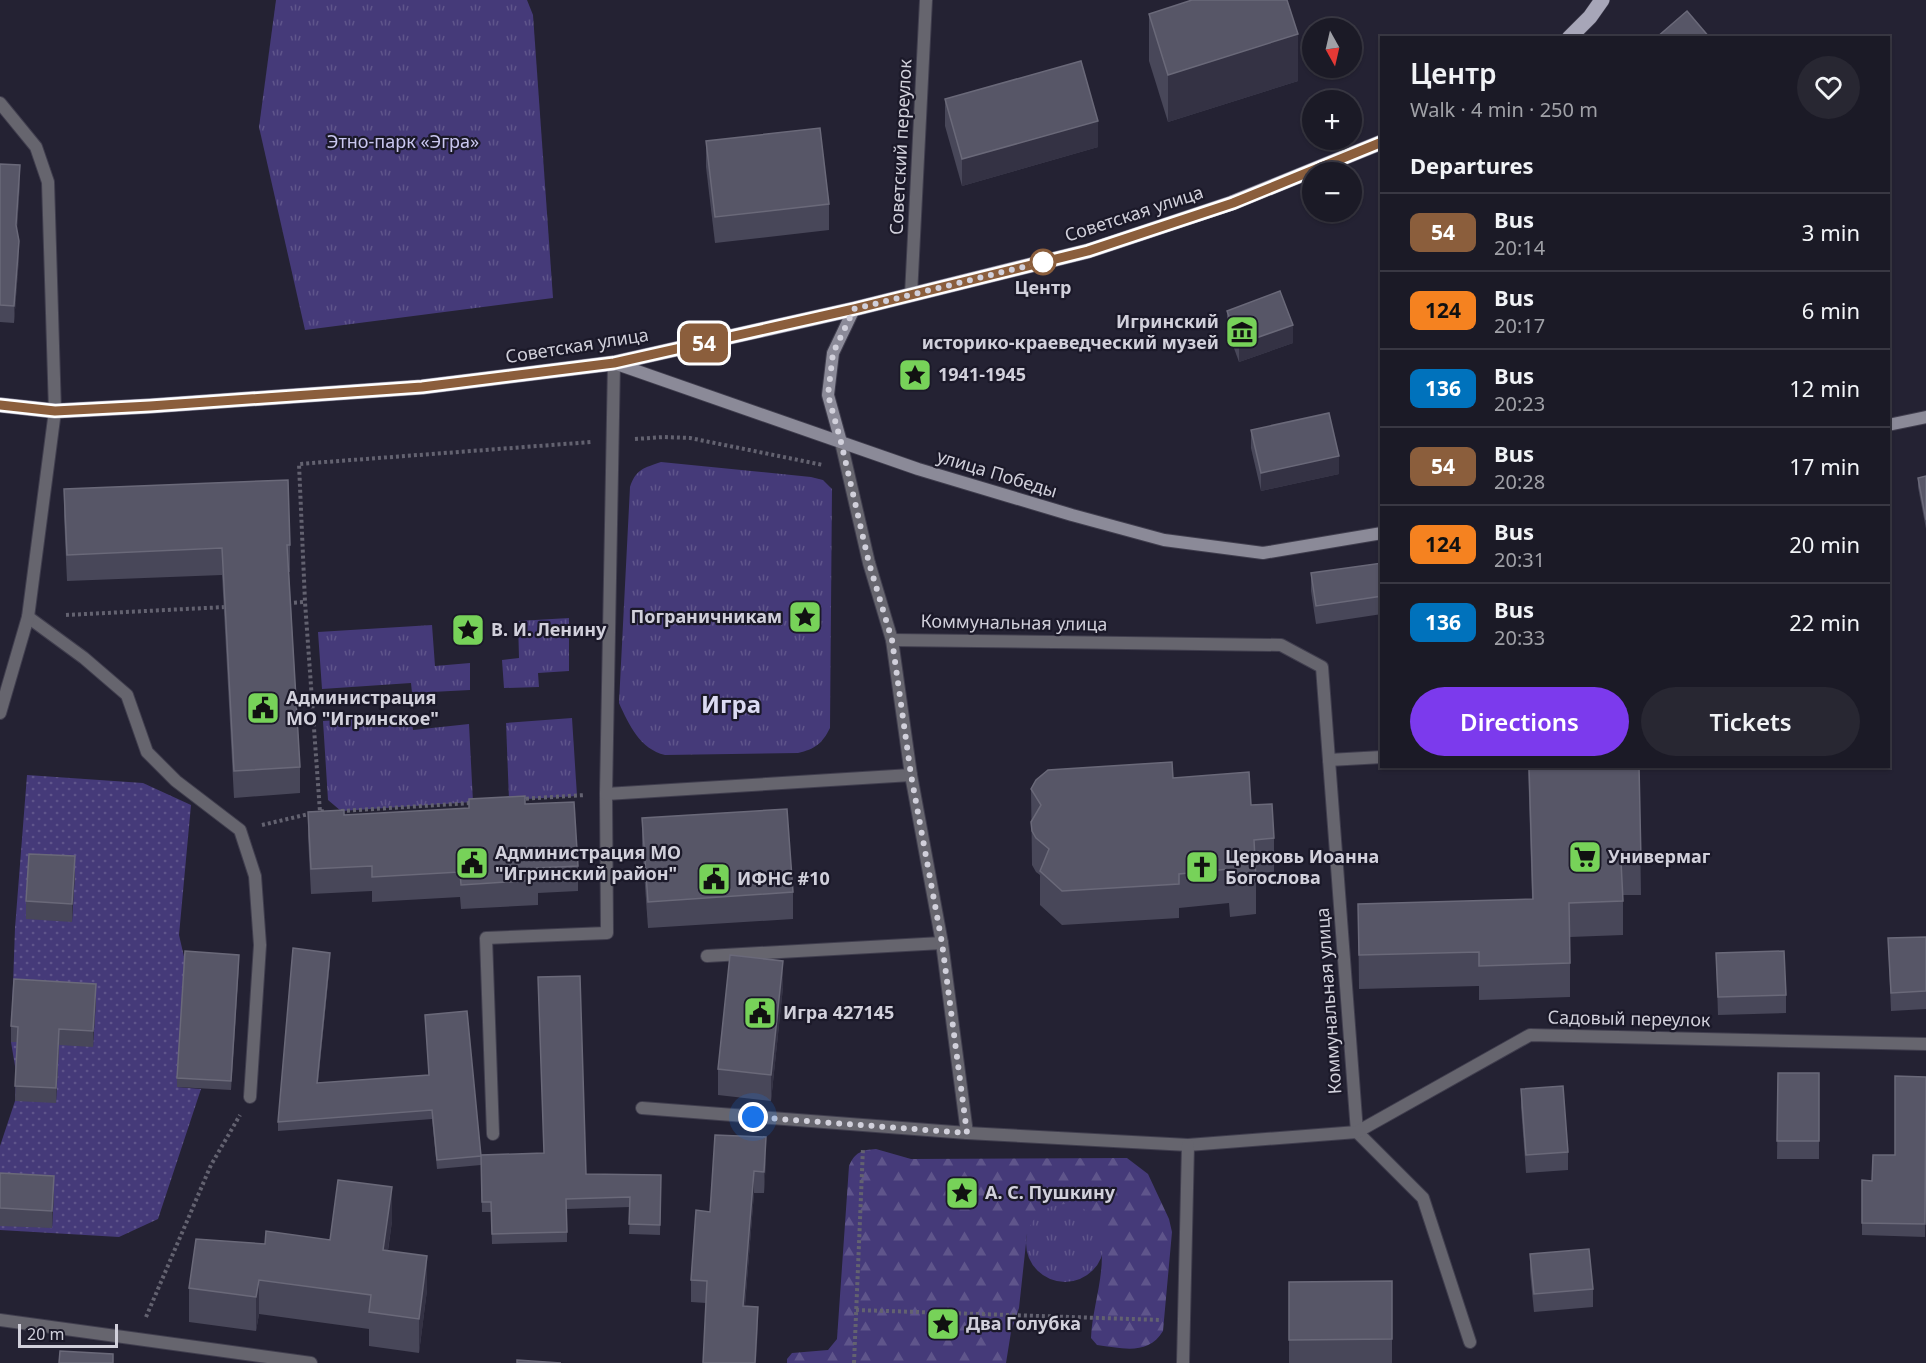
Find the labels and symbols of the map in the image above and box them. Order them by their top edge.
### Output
north arrow [1302,18,1362,78]
street label: Советский переулок [883,58,917,235]
park label: Этно-парк «Эгра» [327,129,479,153]
street label: Советская улица [1061,179,1206,247]
marker: Центр [1030,249,1056,275]
place label: Центр [1015,275,1071,299]
place label: Игринский историко-краеведческий музей [922,309,1219,354]
museum icon: Игринский историко-краеведческий музей [1224,314,1260,350]
street label: Советская улица [504,322,650,368]
line badge: 54 [677,324,731,362]
place icon: 1941-1945 [897,357,933,393]
place label: 1941-1945 [938,362,1026,386]
street label: улица Победы [934,443,1060,503]
place icon: Пограничникам [787,599,823,635]
place label: Пограничникам [631,604,782,628]
street label: Коммунальная улица [920,608,1108,636]
place icon: В. И. Ленину [450,612,486,648]
place label: В. И. Ленину [491,617,607,641]
place label: Администрация МО "Игринское" [286,685,439,730]
district label: Игра [701,687,761,720]
public building icon: Администрация МО "Игринское" [245,690,281,726]
supermarket icon: Универмаг [1567,839,1603,875]
place label: Администрация МО "Игринский район" [495,840,681,885]
place label: Церковь Иоанна Богослова [1225,844,1379,889]
place label: Универмаг [1608,844,1711,868]
public building icon: Администрация МО "Игринский район" [454,845,490,881]
church icon: Церковь Иоанна Богослова [1184,849,1220,885]
public building icon: ИФНС #10 [696,861,732,897]
place label: ИФНС #10 [737,866,830,890]
street label: Коммунальная улица [1310,907,1346,1095]
public building icon: Игра 427145 [742,995,778,1031]
place label: Игра 427145 [783,1000,894,1024]
street label: Садовый переулок [1547,1005,1711,1031]
your location [738,1102,768,1132]
place icon: А. С. Пушкину [944,1175,980,1211]
place label: А. С. Пушкину [985,1180,1116,1204]
place icon: Два Голубка [925,1306,961,1342]
place label: Два Голубка [966,1311,1081,1335]
scale bar [18,1321,118,1348]

